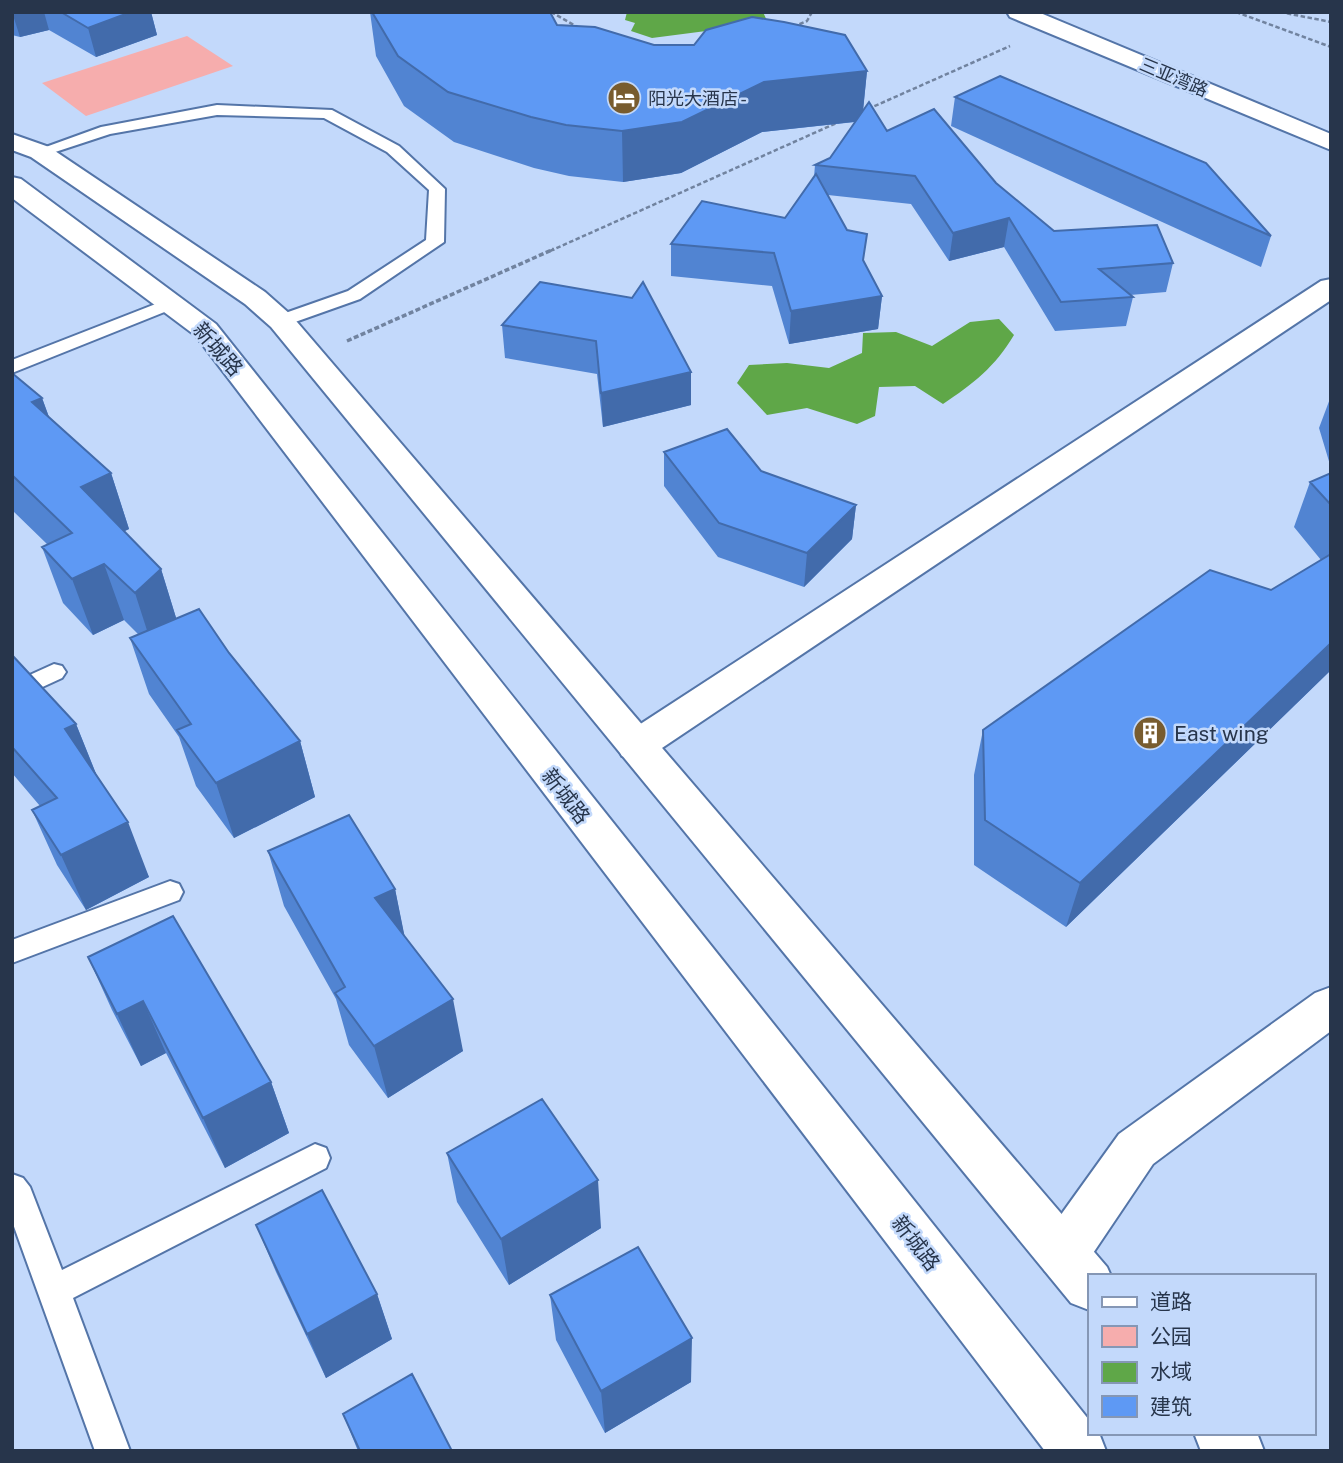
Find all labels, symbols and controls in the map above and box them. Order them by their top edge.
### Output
street label: 三亚湾路 [1137,53,1211,101]
hotel icon: 阳光大酒店 - [605,79,643,117]
place label: 阳光大酒店 - [648,88,747,109]
street label: 新城路 [188,317,248,381]
building icon: East wing [1131,714,1169,752]
place label: East wing [1174,721,1269,746]
street label: 新城路 [537,763,595,829]
street label: 新城路 [887,1210,945,1276]
legend [1088,1274,1315,1435]
text: 道路 [1150,1289,1192,1314]
text: 公园 [1150,1324,1192,1349]
text: 水域 [1150,1359,1192,1384]
text: 建筑 [1150,1394,1192,1419]

